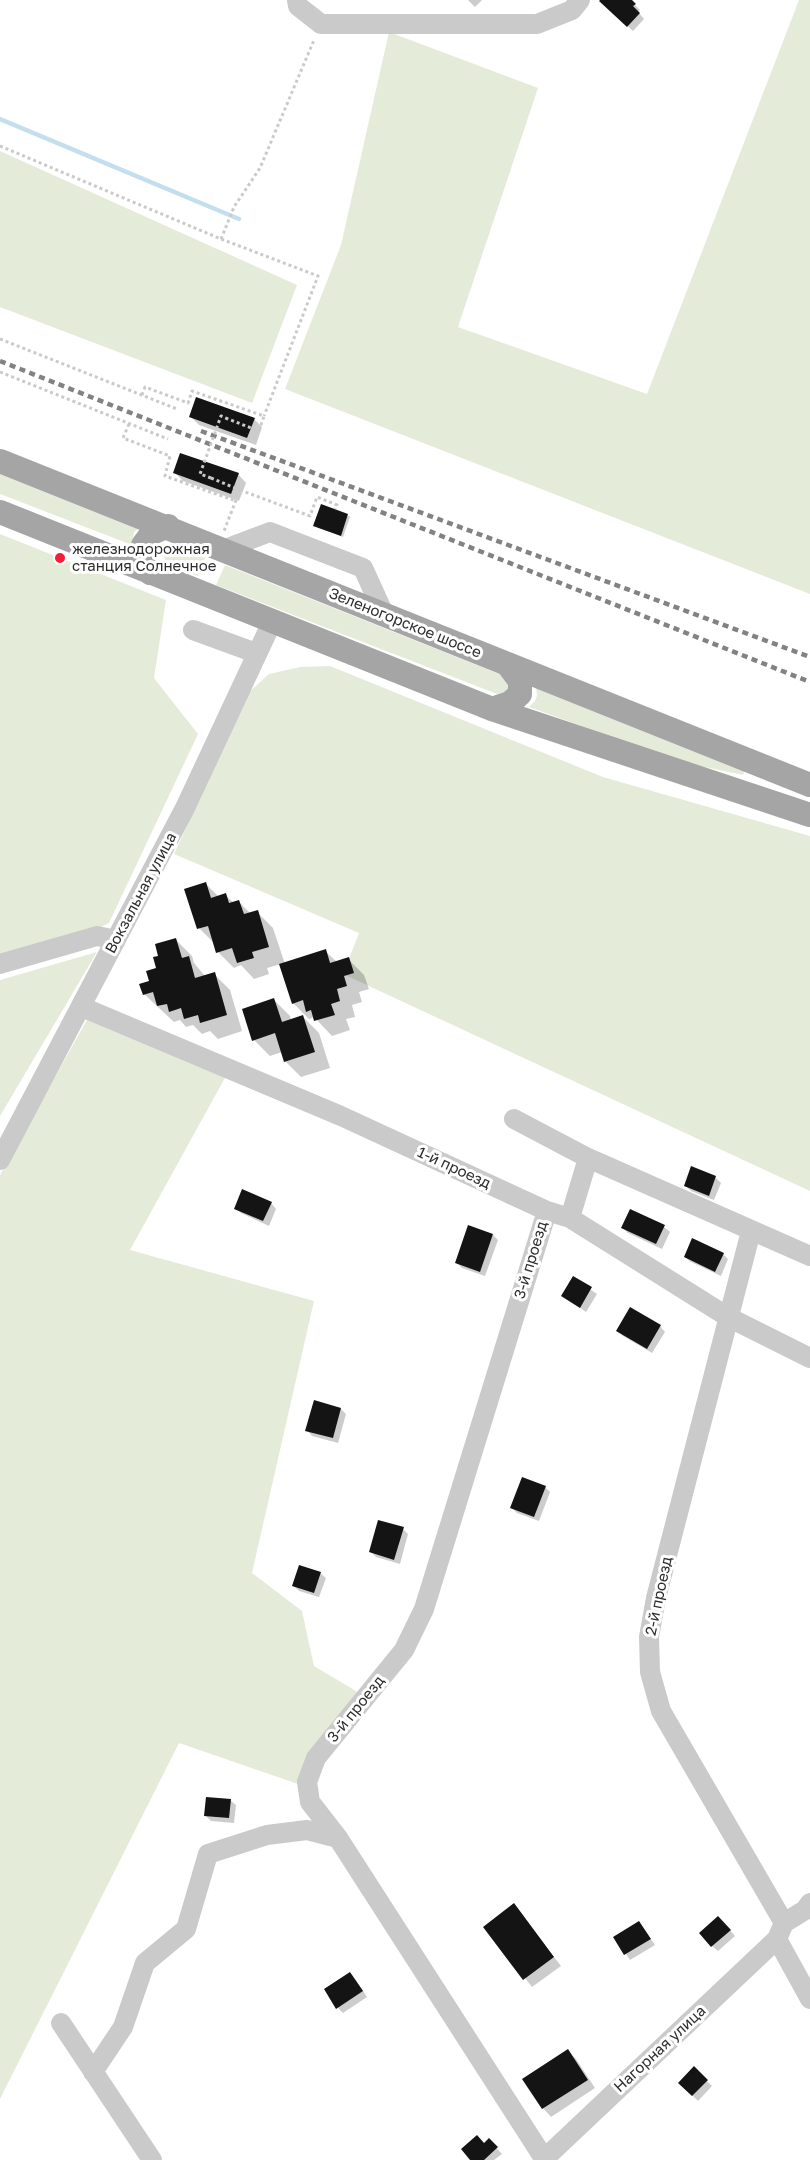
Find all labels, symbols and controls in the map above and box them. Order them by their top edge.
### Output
place label: железнодорожная станция Солнечное [72,540,216,575]
marker: железнодорожная станция Солнечное [53,551,67,565]
street label: Зеленогорское шоссе [326,584,484,662]
street label: Вокзальная улица [102,829,180,957]
street label: 1-й проезд [415,1143,493,1193]
street label: 3-й проезд [511,1219,551,1301]
street label: 2-й проезд [642,1555,676,1637]
street label: 3-й проезд [324,1672,388,1746]
street label: Нагорная улица [610,2002,710,2096]

